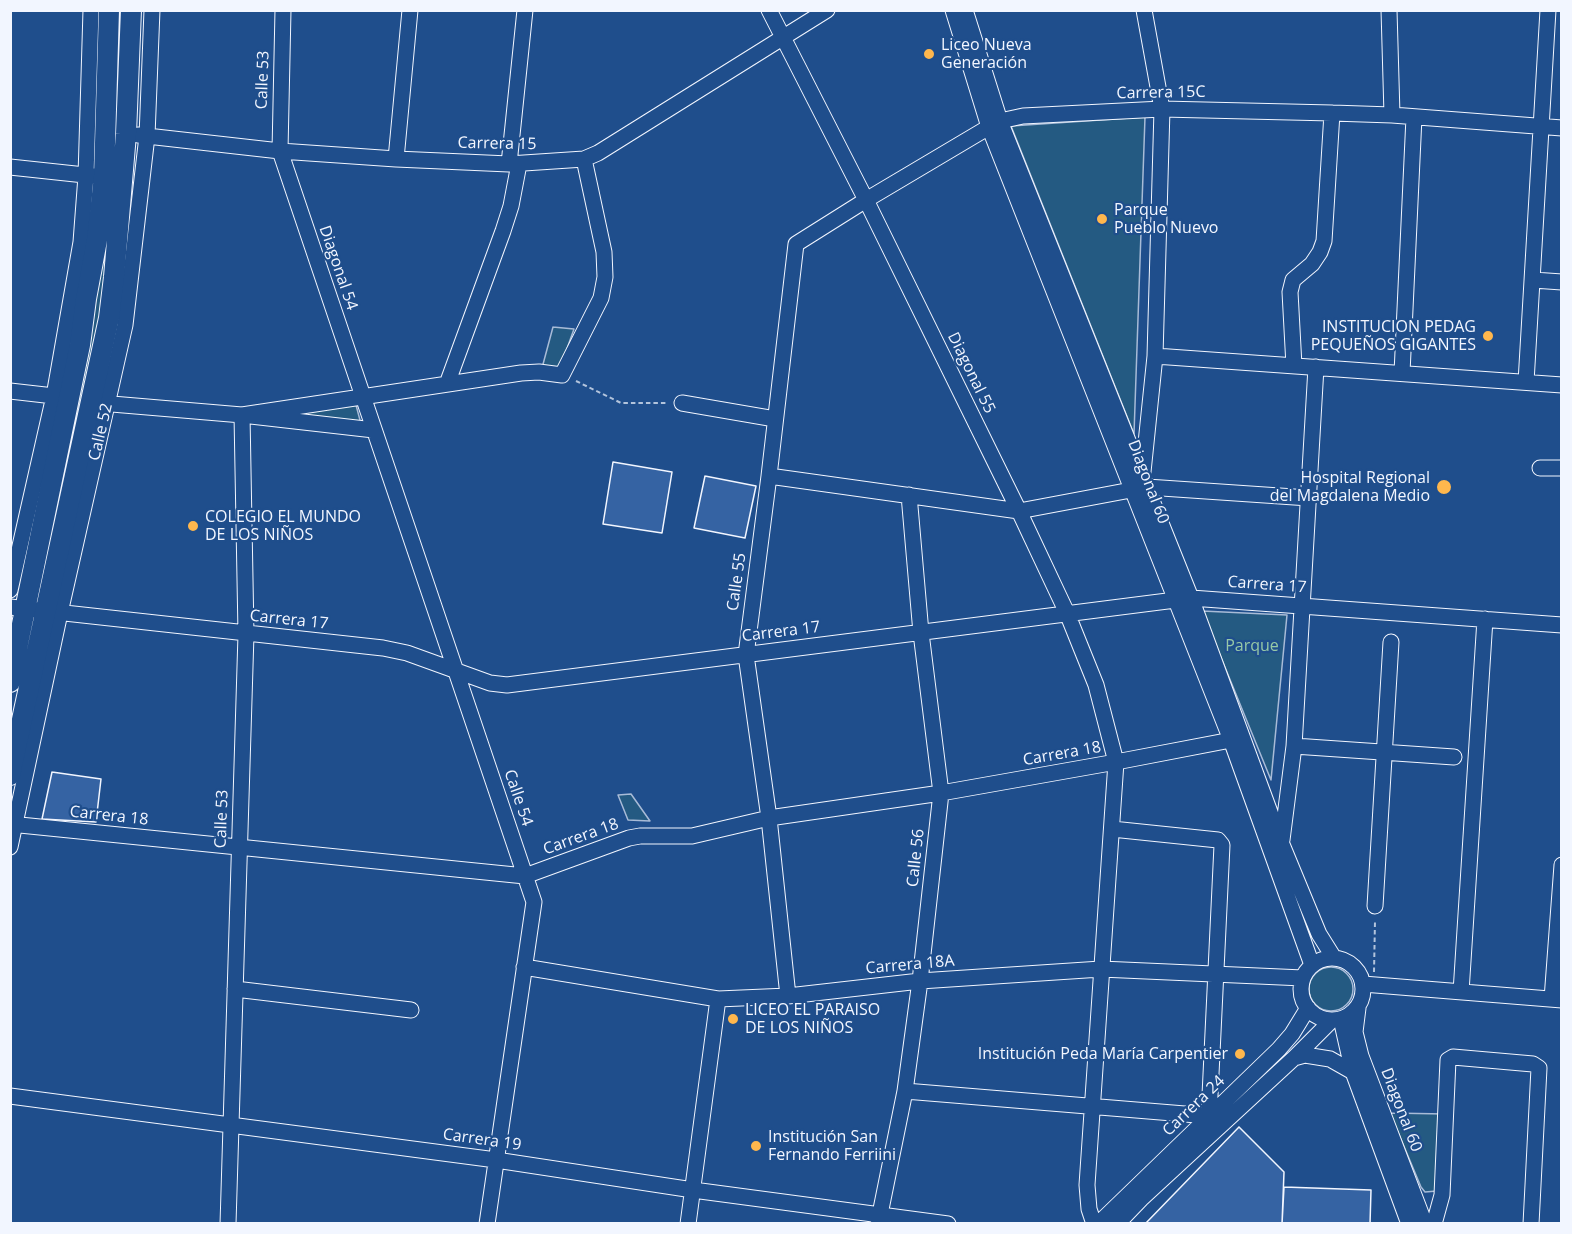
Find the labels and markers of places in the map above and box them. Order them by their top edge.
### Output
place label: Liceo Nueva Generación [941,35,1032,73]
marker: Liceo Nueva Generación [922,47,936,61]
place label: Parque Pueblo Nuevo [1114,200,1218,238]
marker: Parque Pueblo Nuevo [1095,212,1109,226]
place label: INSTITUCION PEDAG PEQUEÑOS GIGANTES [1311,317,1476,355]
marker: INSTITUCION PEDAG PEQUEÑOS GIGANTES [1481,329,1495,343]
place label: Hospital Regional del Magdalena Medio [1270,468,1430,506]
marker: Hospital Regional del Magdalena Medio [1435,478,1453,496]
place label: COLEGIO EL MUNDO DE LOS NIÑOS [205,507,361,545]
marker: COLEGIO EL MUNDO DE LOS NIÑOS [186,519,200,533]
place label: LICEO EL PARAISO DE LOS NIÑOS [745,1000,880,1038]
marker: LICEO EL PARAISO DE LOS NIÑOS [726,1012,740,1026]
place label: Institución Peda María Carpentier [978,1044,1228,1064]
marker: Institución Peda María Carpentier [1233,1047,1247,1061]
place label: Institución San Fernando Ferriini [768,1127,896,1165]
marker: Institución San Fernando Ferriini [749,1139,763,1153]

